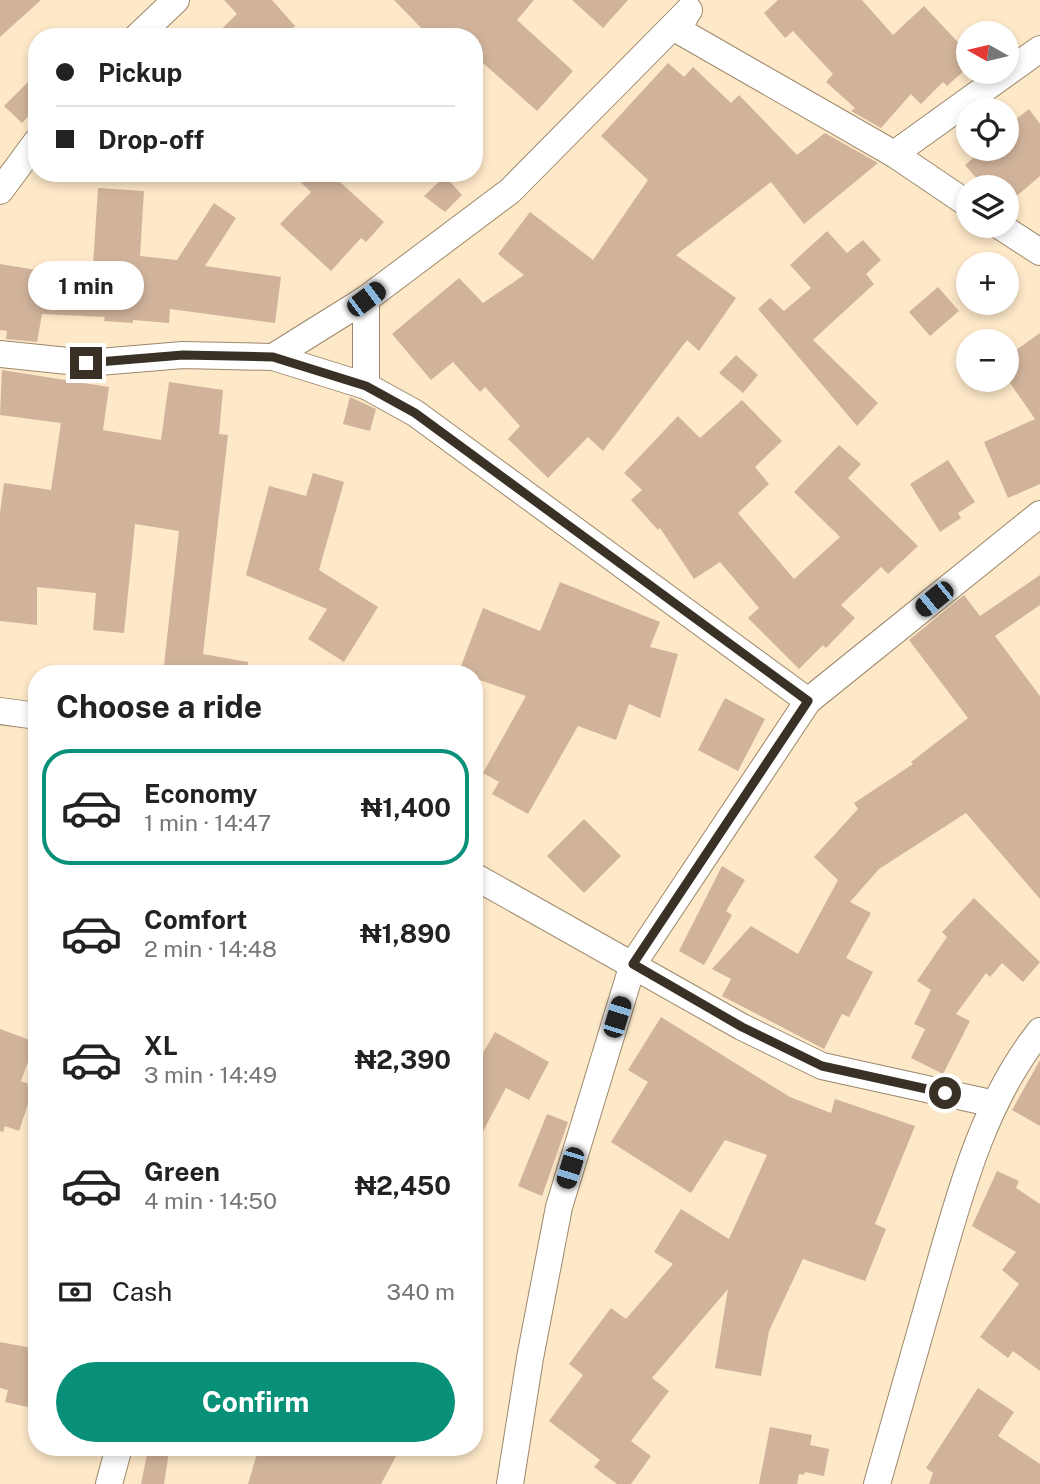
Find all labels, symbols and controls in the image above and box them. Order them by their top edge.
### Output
north arrow [956,21,1018,84]
map controls [956,21,1019,392]
text: Pickup [98,57,182,88]
button: locate [956,98,1019,161]
text: Drop-off [98,124,204,155]
button: layers [956,175,1019,238]
button: + [956,252,1019,315]
callout: 1 min [28,262,144,310]
text: 1 min [58,272,114,299]
car [343,278,390,320]
button: − [956,329,1019,392]
route end [70,347,102,379]
car [912,578,957,620]
text: Choose a ride [56,688,262,725]
icon: car [60,776,123,839]
text: Economy [144,778,257,809]
text: ₦1,400 [361,792,451,823]
text: 1 min · 14:47 [144,809,271,836]
icon: car [60,902,123,965]
text: Comfort [144,904,247,935]
text: ₦1,890 [360,918,451,949]
text: 2 min · 14:48 [144,935,277,962]
car [601,994,634,1040]
icon: car [60,1028,123,1091]
text: XL [144,1030,178,1061]
text: ₦2,390 [355,1044,451,1075]
text: 3 min · 14:49 [144,1061,277,1088]
route start [929,1077,961,1109]
car [554,1145,587,1191]
icon: car [60,1154,123,1217]
text: Green [144,1156,220,1187]
text: ₦2,450 [355,1170,451,1201]
text: 4 min · 14:50 [144,1187,277,1214]
icon: cash [56,1273,94,1311]
text: Cash [112,1276,172,1307]
text: 340 m [387,1278,455,1305]
button: Confirm [56,1362,455,1442]

